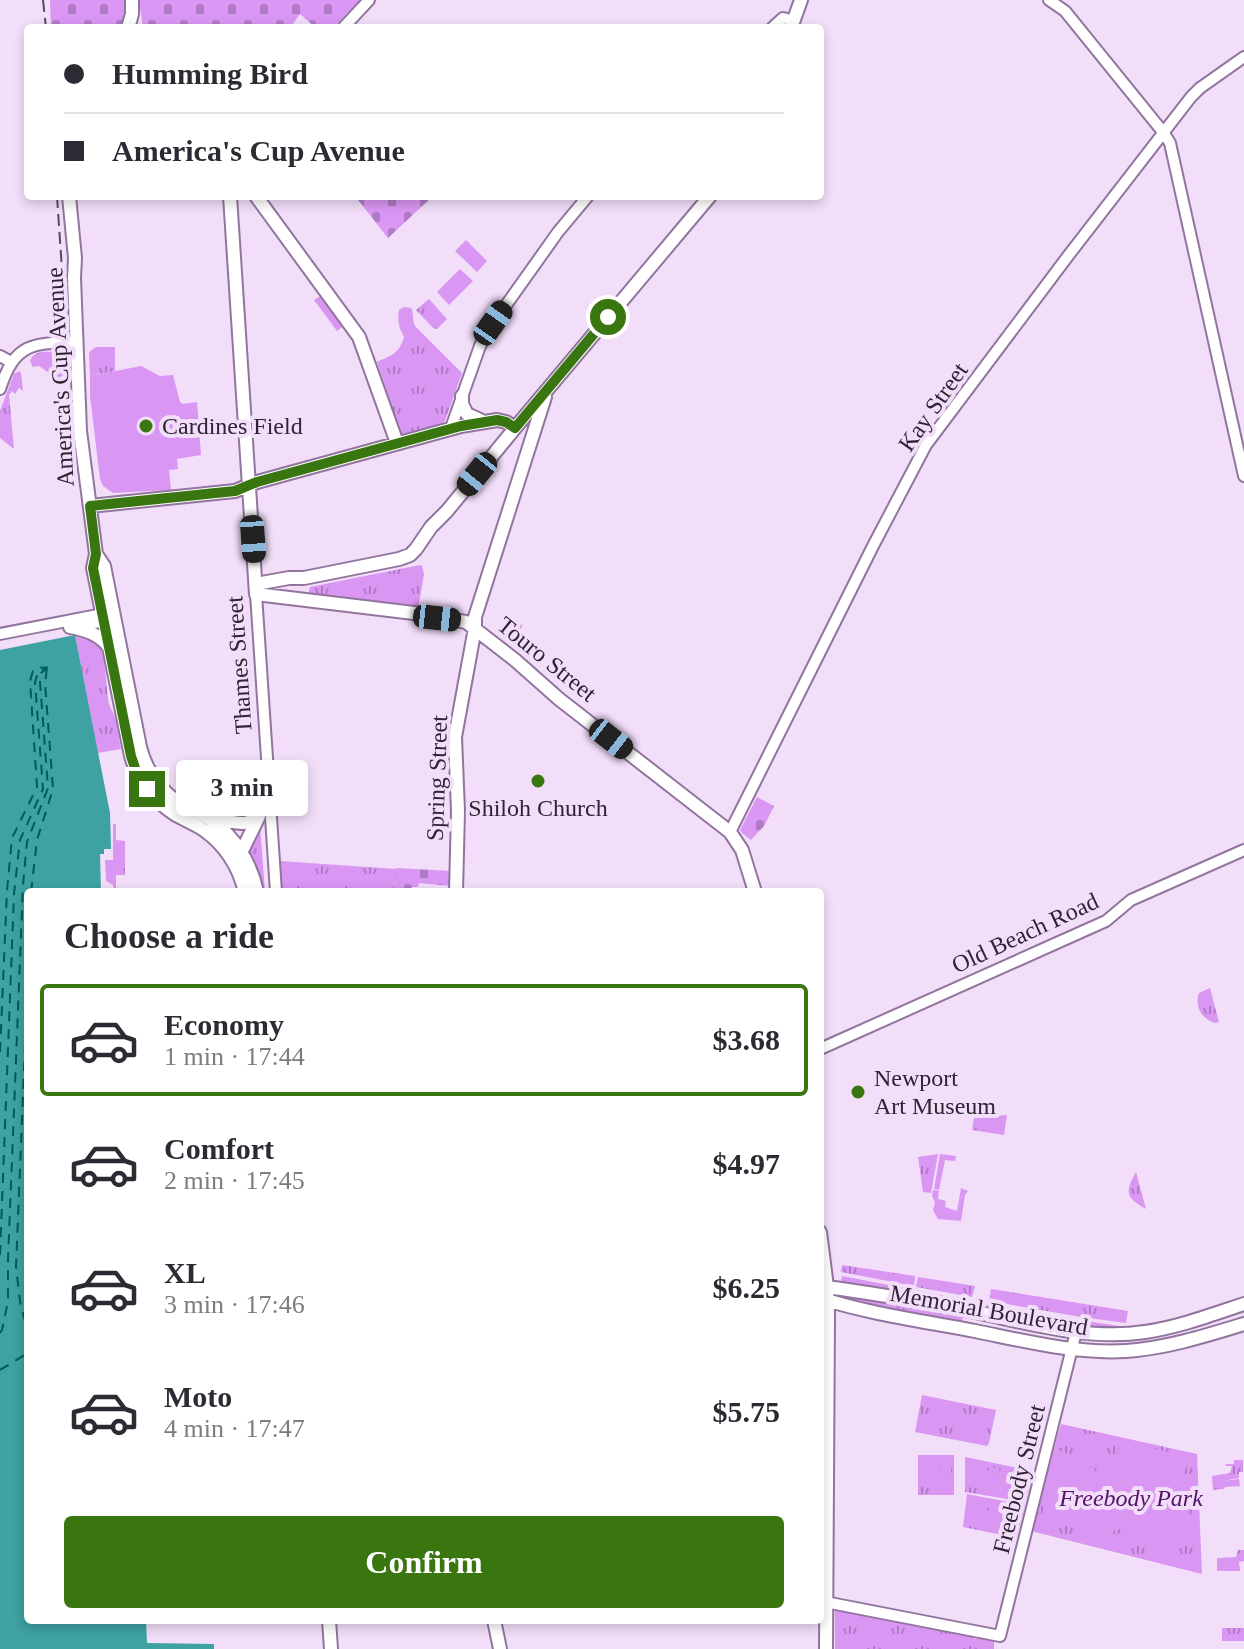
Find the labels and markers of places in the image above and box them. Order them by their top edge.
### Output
place label: Cardines Field [162,413,303,439]
marker: Cardines Field [137,417,155,435]
marker: Shiloh Church [529,772,547,790]
place label: Shiloh Church [468,795,608,821]
place label: Newport Art Museum [874,1065,996,1119]
marker: Newport Art Museum [849,1083,867,1101]

